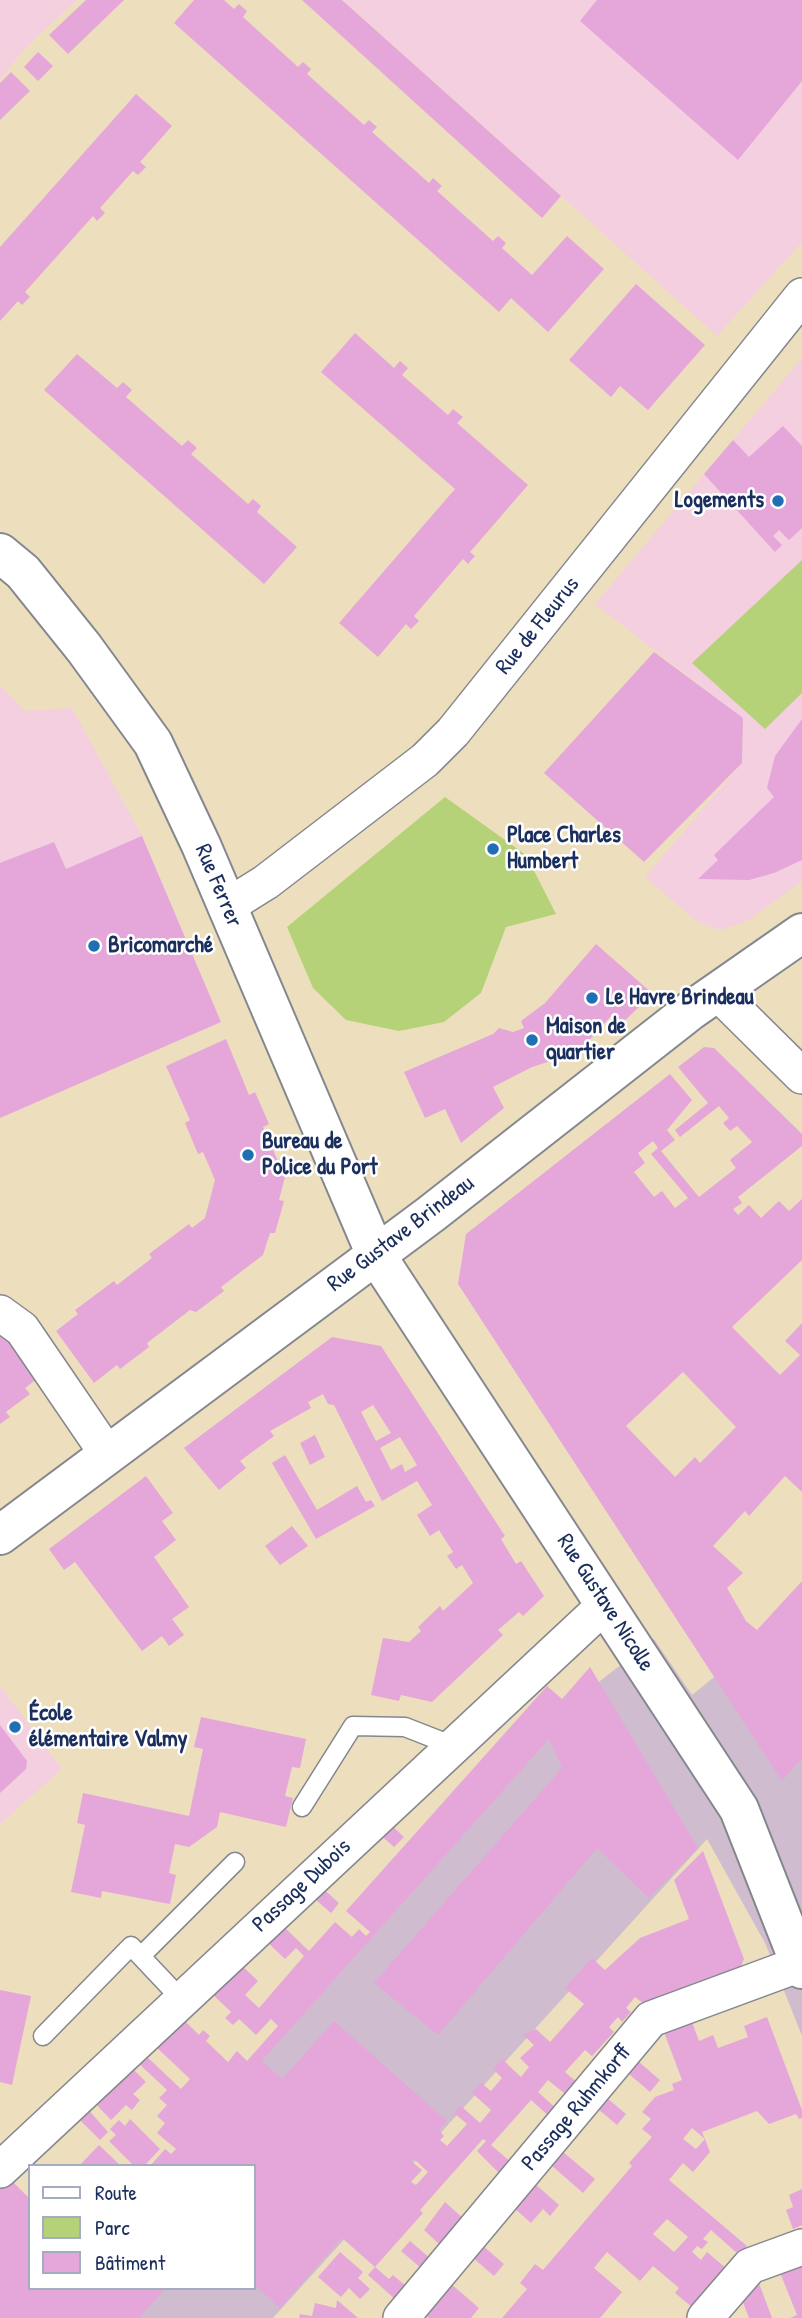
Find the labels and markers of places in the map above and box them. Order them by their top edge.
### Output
place label: Logements [675,487,764,515]
marker: Logements [770,493,786,509]
place label: Place Charles Humbert [507,822,621,876]
marker: Place Charles Humbert [485,841,501,857]
place label: Bricomarché [108,932,213,960]
marker: Bricomarché [86,938,102,954]
place label: Le Havre Brindeau [606,984,754,1012]
marker: Le Havre Brindeau [584,990,600,1006]
place label: Maison de quartier [546,1013,626,1067]
marker: Maison de quartier [524,1032,540,1048]
place label: Bureau de Police du Port [262,1128,378,1182]
marker: Bureau de Police du Port [240,1147,256,1163]
place label: École élémentaire Valmy [29,1700,187,1754]
marker: École élémentaire Valmy [7,1719,23,1735]

